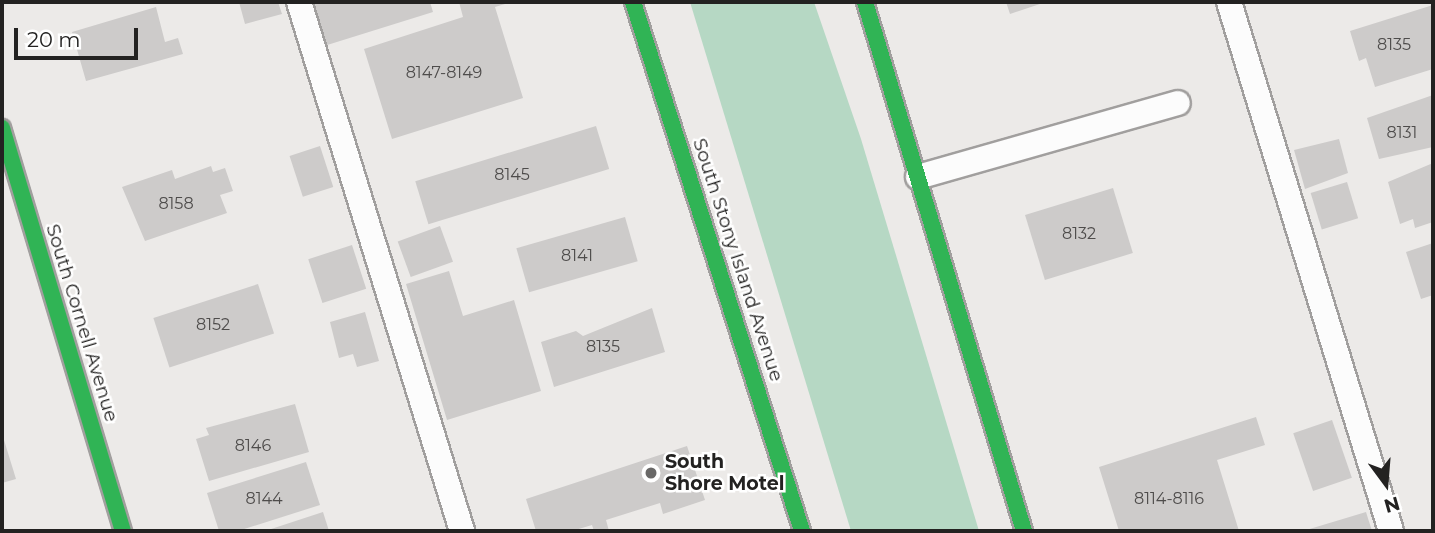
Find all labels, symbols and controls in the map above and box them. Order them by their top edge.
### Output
scale bar [18,14,142,58]
text: 20 m [27,27,81,52]
house number: 8135 [1377,35,1411,55]
house number: 8147-8149 [406,63,482,83]
house number: 8131 [1387,123,1417,143]
street label: South Stony Island Avenue [688,136,788,384]
house number: 8145 [494,165,530,185]
house number: 8158 [158,194,194,214]
street label: South Cornell Avenue [41,221,123,425]
house number: 8132 [1062,224,1096,244]
house number: 8141 [561,246,593,266]
house number: 8152 [196,315,230,335]
house number: 8135 [586,337,620,357]
house number: 8146 [235,436,271,456]
north arrow [1351,449,1421,519]
place label: South Shore Motel [665,451,784,495]
marker: South Shore Motel [643,465,659,481]
house number: 8144 [245,489,283,509]
house number: 8114-8116 [1134,489,1204,509]
text: N [1381,491,1402,518]

